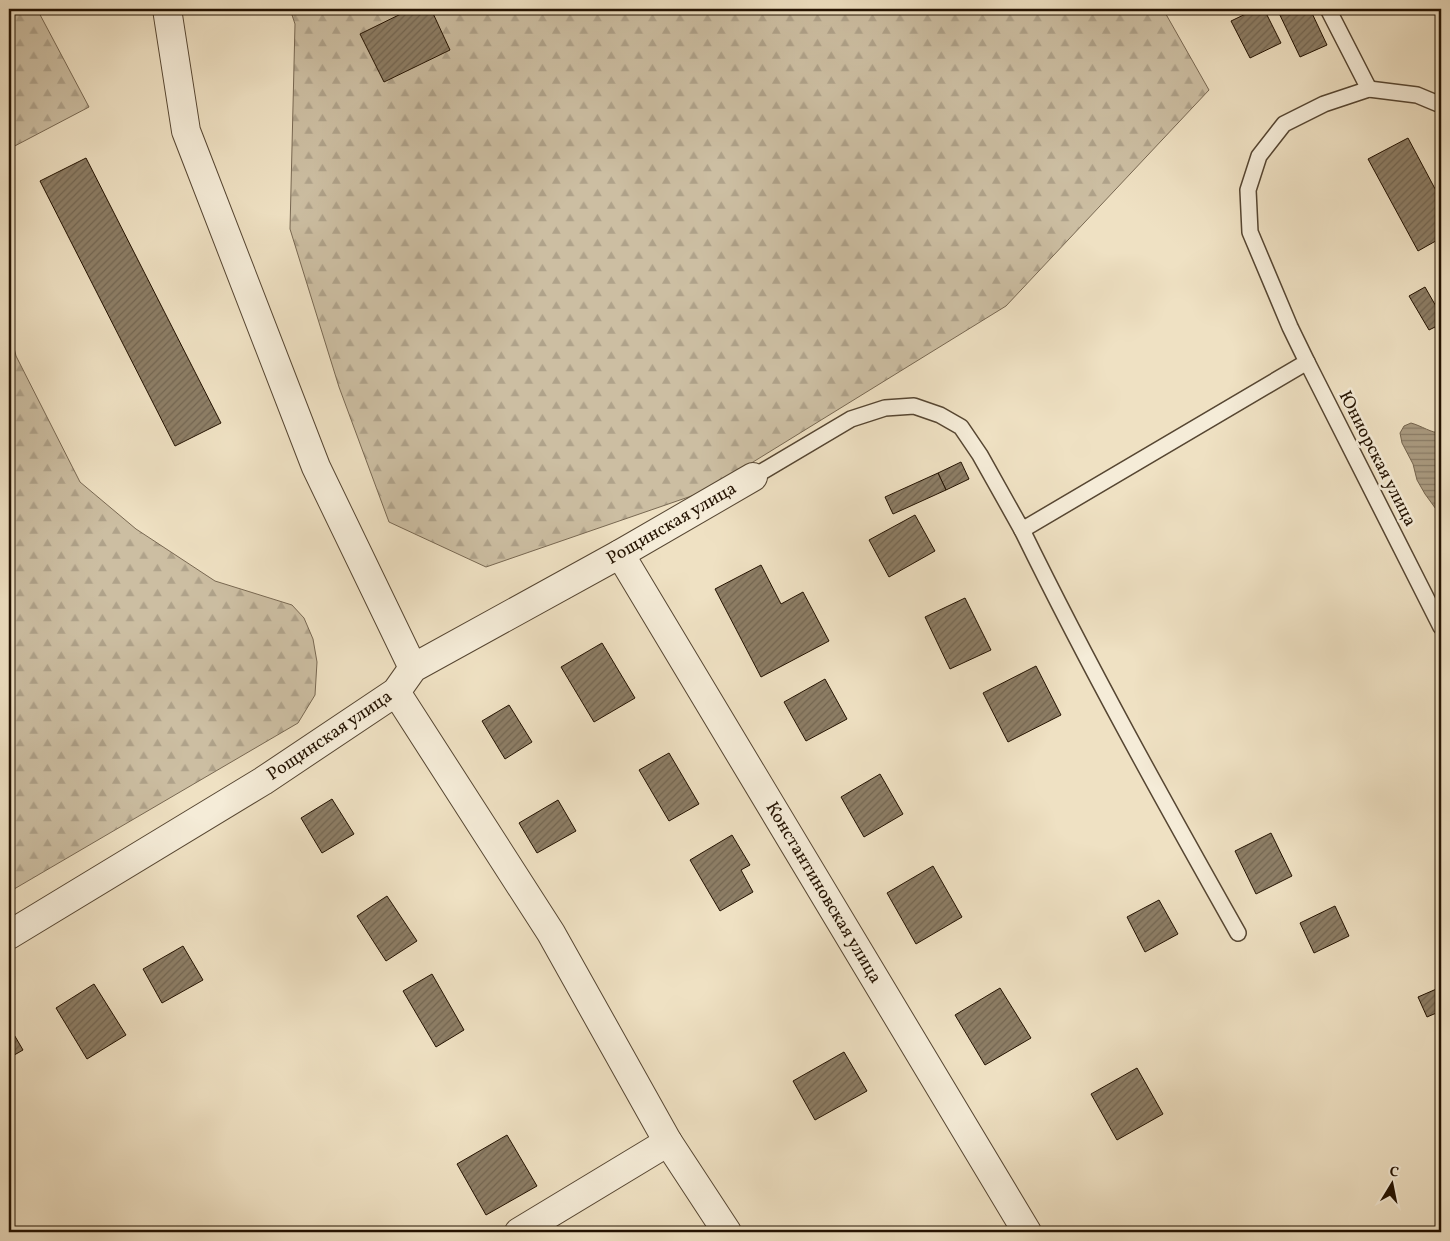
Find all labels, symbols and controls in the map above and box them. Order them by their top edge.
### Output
street label: Юниорская улица [1332,387,1422,531]
street label: Рощинская улица [602,477,742,571]
street label: Рощинская улица [262,685,398,787]
street label: Константиновская улица [759,797,887,989]
north arrow [1368,1158,1418,1208]
text: С [1388,1163,1400,1183]

